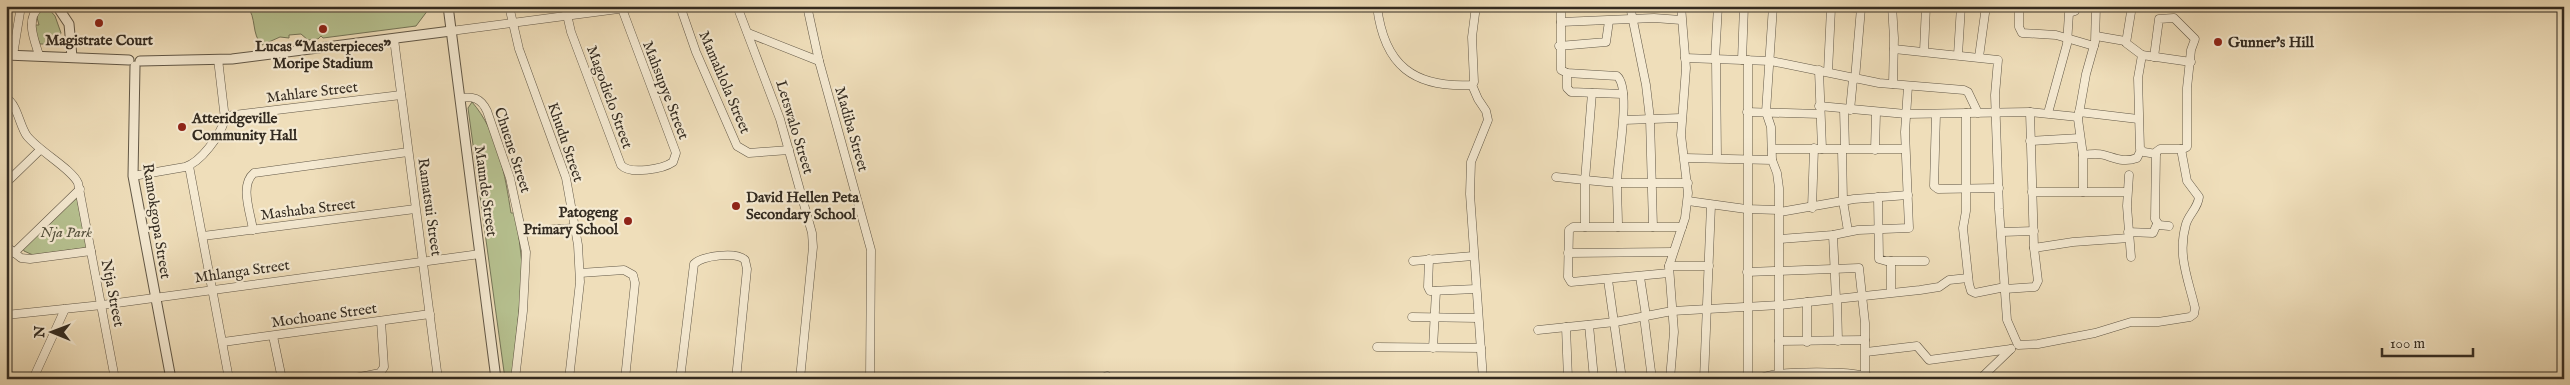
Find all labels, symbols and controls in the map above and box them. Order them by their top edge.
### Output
marker: Magistrate Court [93,17,105,29]
marker: Lucas “Masterpieces” Moripe Stadium [317,23,329,35]
street label: Mamahlola Street [694,28,755,136]
place label: Magistrate Court [45,31,154,50]
place label: Gunner's Hill [2228,33,2315,52]
marker: Gunner's Hill [2212,36,2224,48]
place label: Lucas “Masterpieces” Moripe Stadium [255,37,391,73]
street label: Mahsupye Street [638,38,693,142]
street label: Magodielo Street [582,43,637,151]
street label: Mahlare Street [265,77,359,108]
street label: Letswalo Street [771,78,818,176]
street label: Madiba Street [830,84,873,174]
street label: Khudu Street [543,100,588,184]
street label: Chuene Street [490,105,535,195]
place label: Atteridgeville Community Hall [191,109,298,145]
marker: Atteridgeville Community Hall [176,121,188,133]
street label: Maunde Street [470,144,501,238]
street label: Ramatsui Street [413,157,446,257]
street label: Ramokgopa Street [138,162,175,280]
place label: David Hellen Peta Secondary School [746,188,860,224]
street label: Mashaba Street [260,194,357,225]
marker: David Hellen Peta Secondary School [730,200,742,212]
place label: Patogeng Primary School [523,203,619,239]
marker: Patogeng Primary School [622,215,634,227]
park label: Nja Park [40,223,92,242]
street label: Mhlanga Street [193,255,291,288]
street label: Ntja Street [97,258,128,328]
street label: Mochoane Street [270,299,378,332]
north arrow [28,308,78,358]
scale bar [2382,325,2474,357]
text: N [31,326,49,339]
text: 100 m [2390,334,2426,353]

